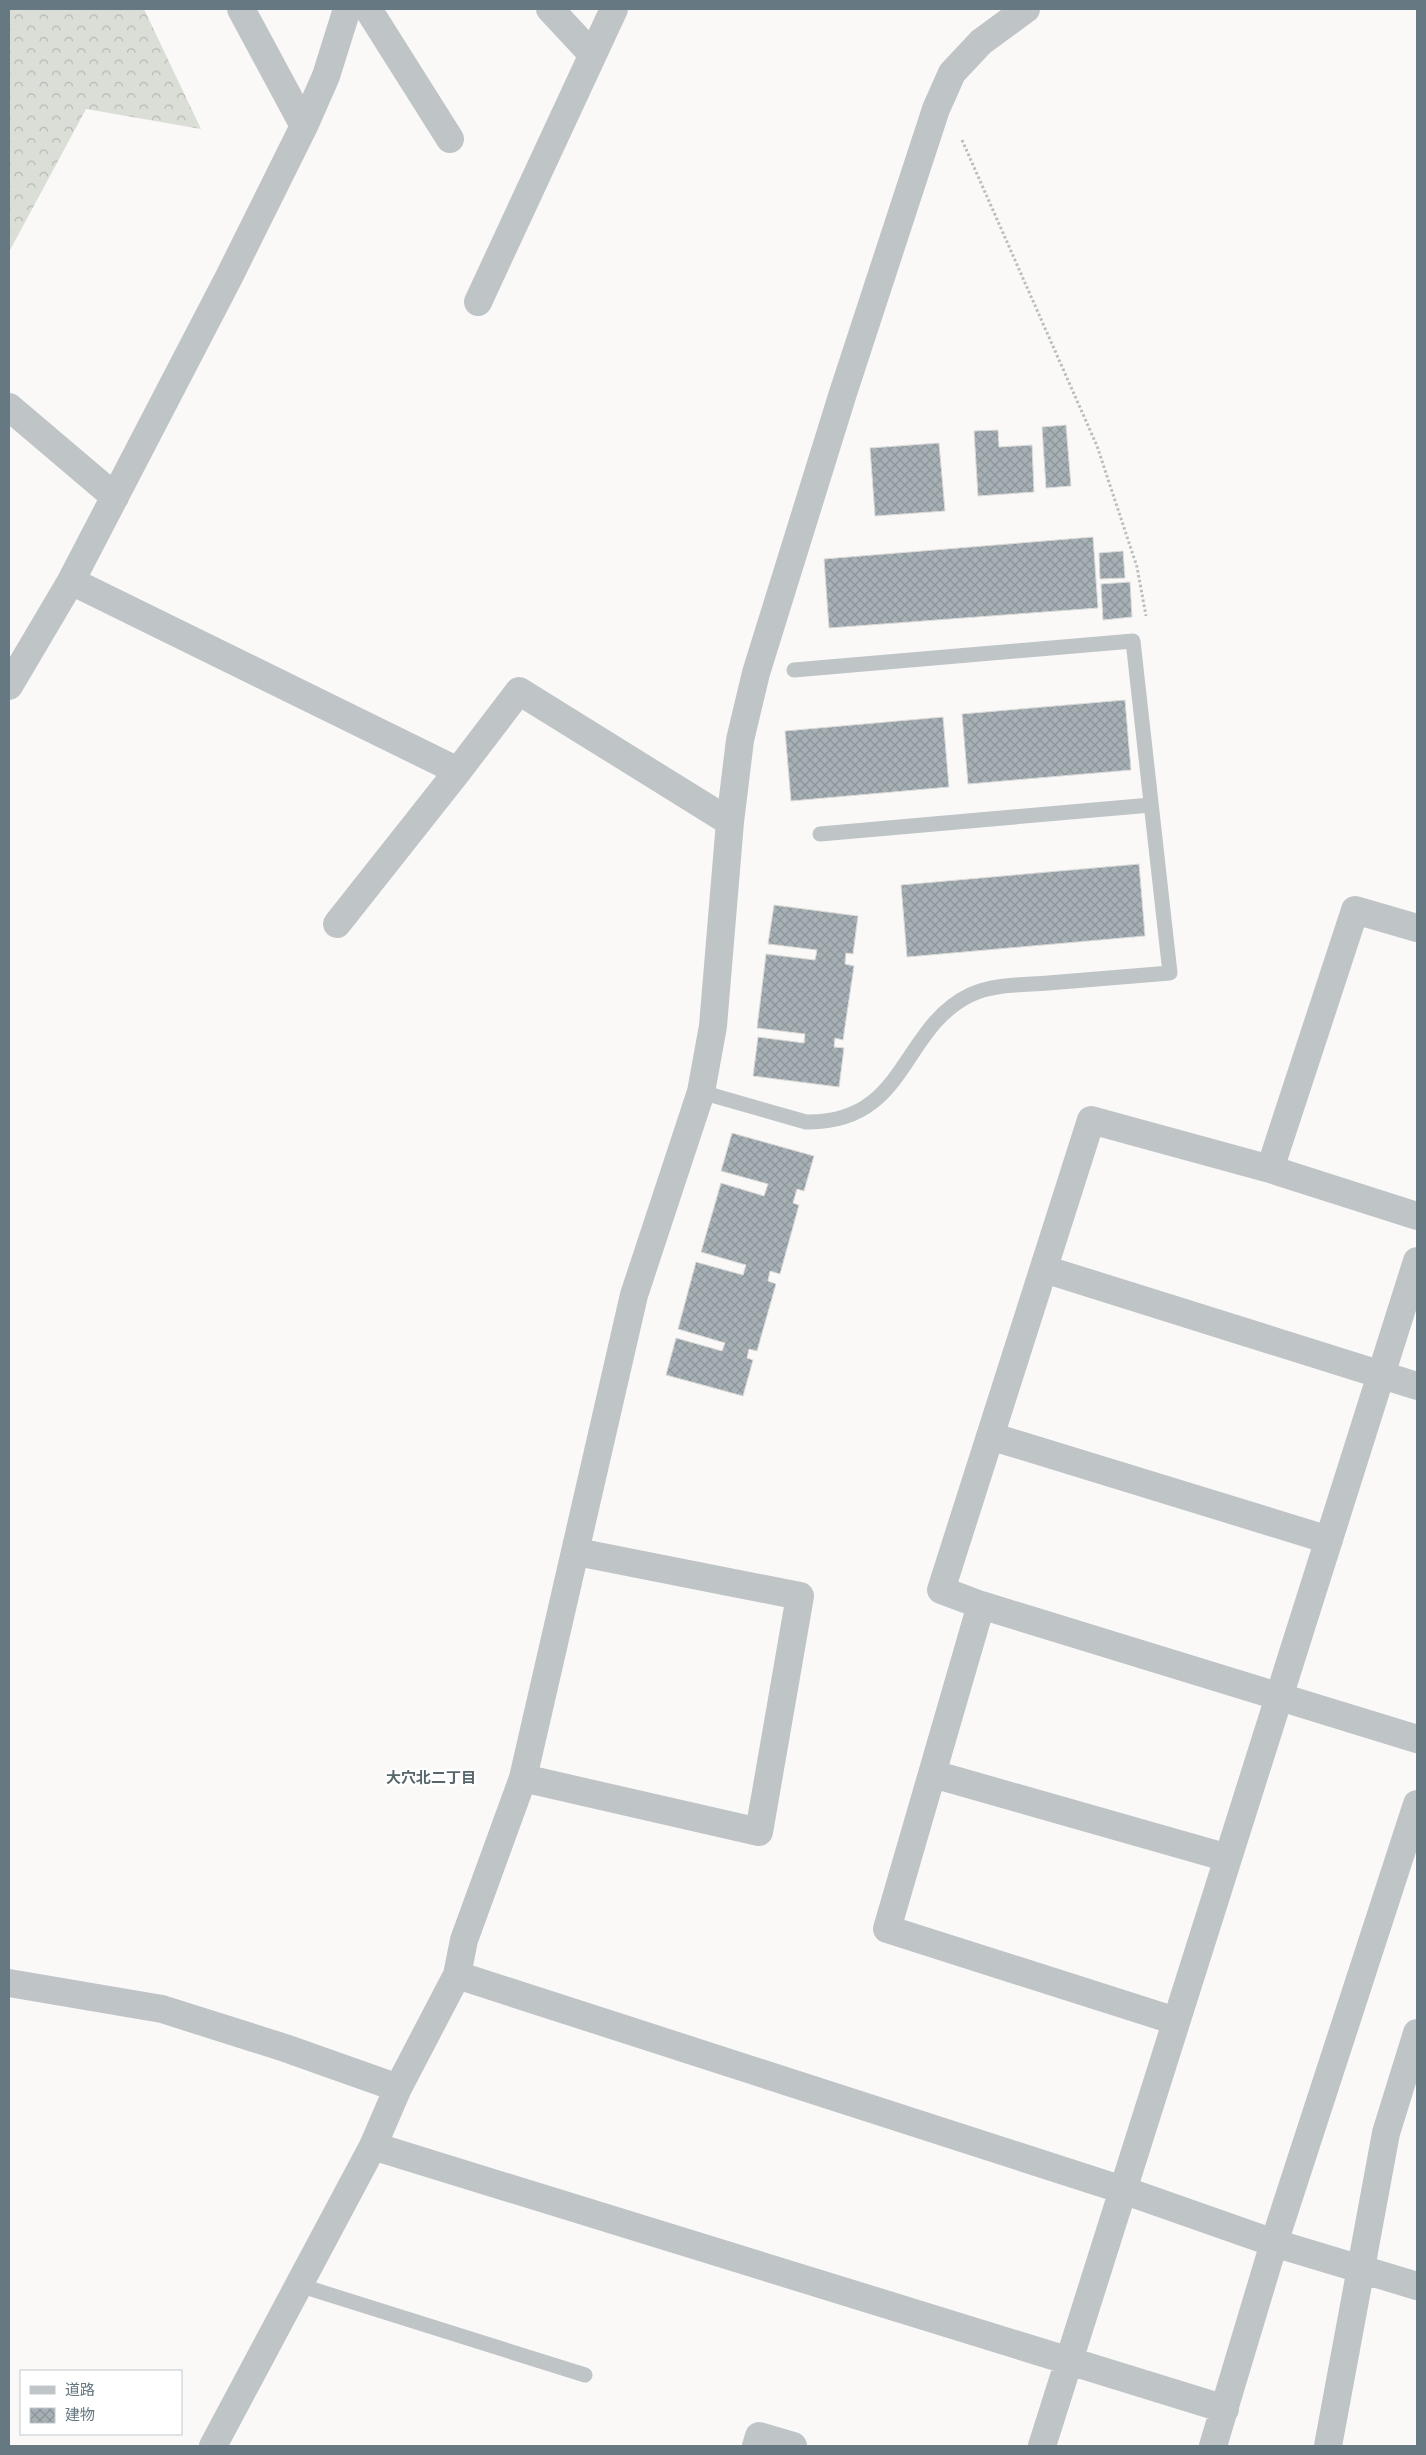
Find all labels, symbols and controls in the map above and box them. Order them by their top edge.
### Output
district label: 大穴北二丁目 [386,1768,476,1787]
legend [20,2370,182,2435]
text: 道路 [65,2380,95,2399]
text: 建物 [65,2405,95,2424]

